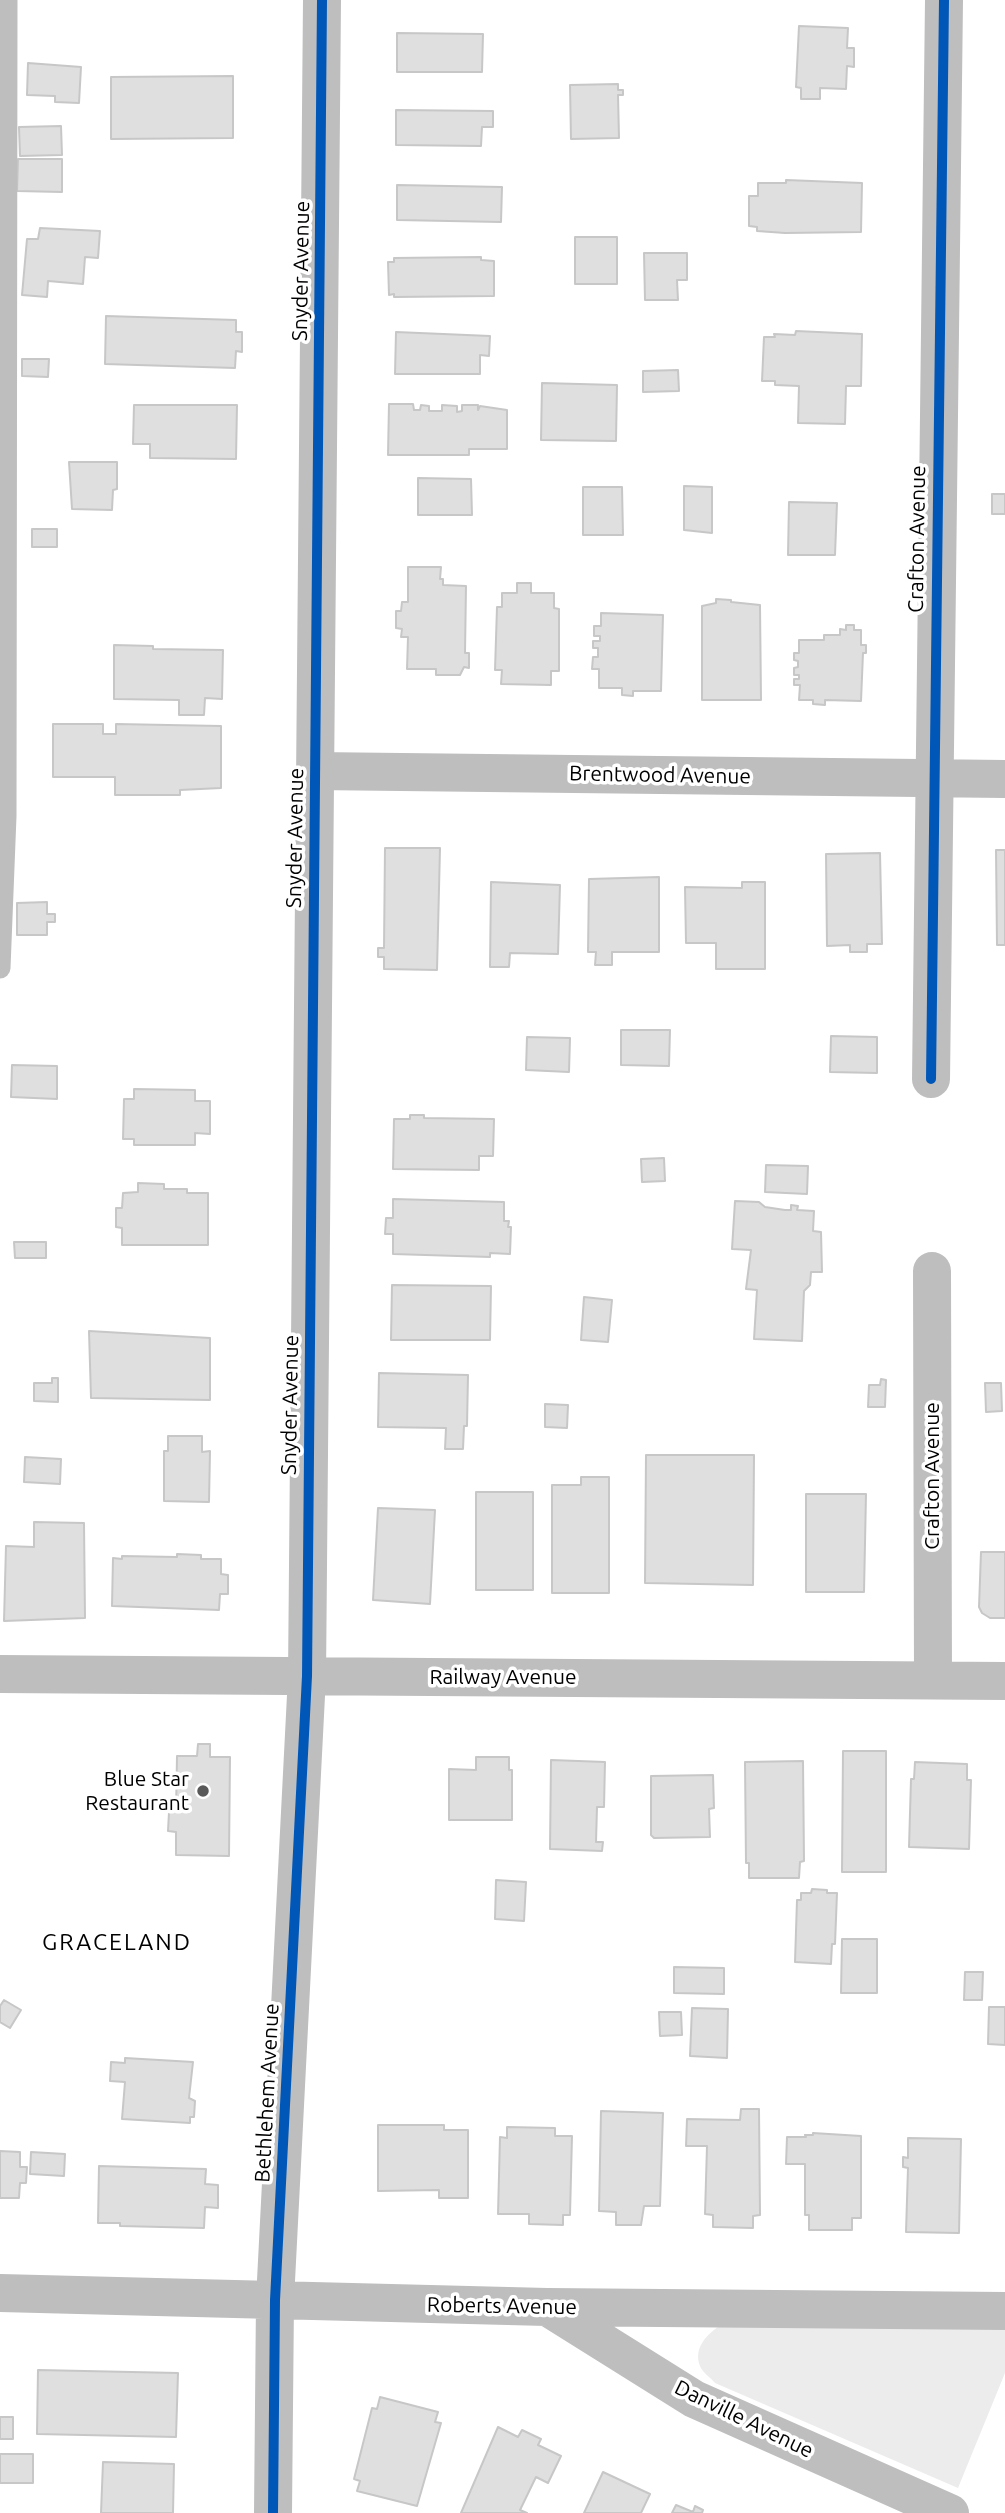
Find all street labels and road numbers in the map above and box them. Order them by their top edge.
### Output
street label: Snyder Avenue [287,201,315,341]
street label: Crafton Avenue [903,465,931,613]
street label: Brentwood Avenue [569,761,751,789]
street label: Snyder Avenue [281,768,309,908]
street label: Snyder Avenue [276,1335,304,1475]
street label: Crafton Avenue [919,1402,945,1550]
street label: Railway Avenue [429,1664,577,1690]
street label: Bethlehem Avenue [250,2003,284,2183]
street label: Roberts Avenue [427,2292,577,2320]
street label: Danville Avenue [671,2375,817,2463]

